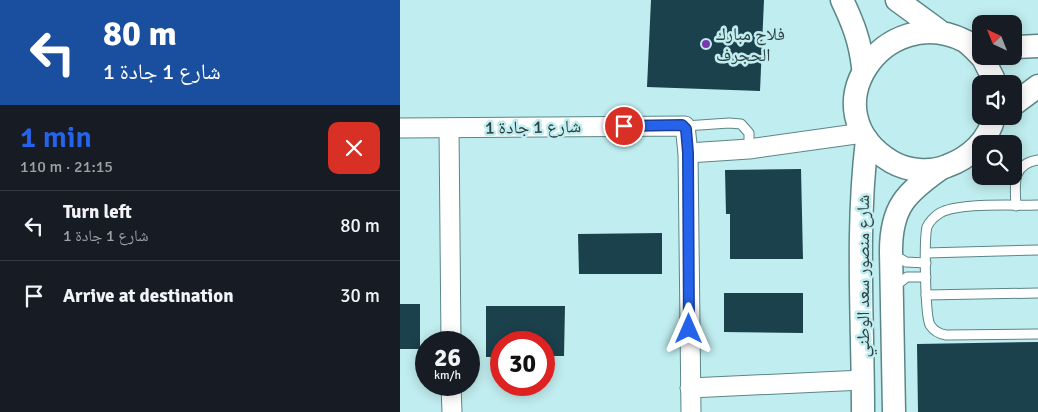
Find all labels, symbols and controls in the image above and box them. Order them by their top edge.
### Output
text: 80 m [103,12,177,55]
north arrow [972,15,1022,65]
map controls [972,15,1022,185]
icon: left [20,20,85,85]
place label: فلاح مبارك الحجرف [716,23,785,66]
marker: فلاح مبارك الحجرف [700,38,712,50]
text: شارع 1 جادة 1 [103,58,221,85]
button: sound [972,75,1022,125]
pin [603,105,645,147]
icon: arrive [610,112,638,140]
street label: شارع 1 جادة 1 [485,115,581,139]
text: 1 min [20,119,92,156]
button: close [328,122,380,174]
button: search [972,135,1022,185]
text: 110 m · 21:15 [20,157,113,177]
street label: شارع منصور سعد الوطني [852,195,878,357]
text: Turn left [63,200,132,224]
icon: left [20,212,48,240]
text: 80 m [340,214,380,238]
text: شارع 1 جادة 1 [63,226,149,246]
icon: arrive [20,282,48,310]
text: Arrive at destination [63,284,234,308]
text: 30 m [340,284,380,308]
position arrow [662,302,714,354]
speed limit sign: 30 [490,331,555,396]
text: 26 [434,342,461,373]
text: km/h [434,368,461,383]

